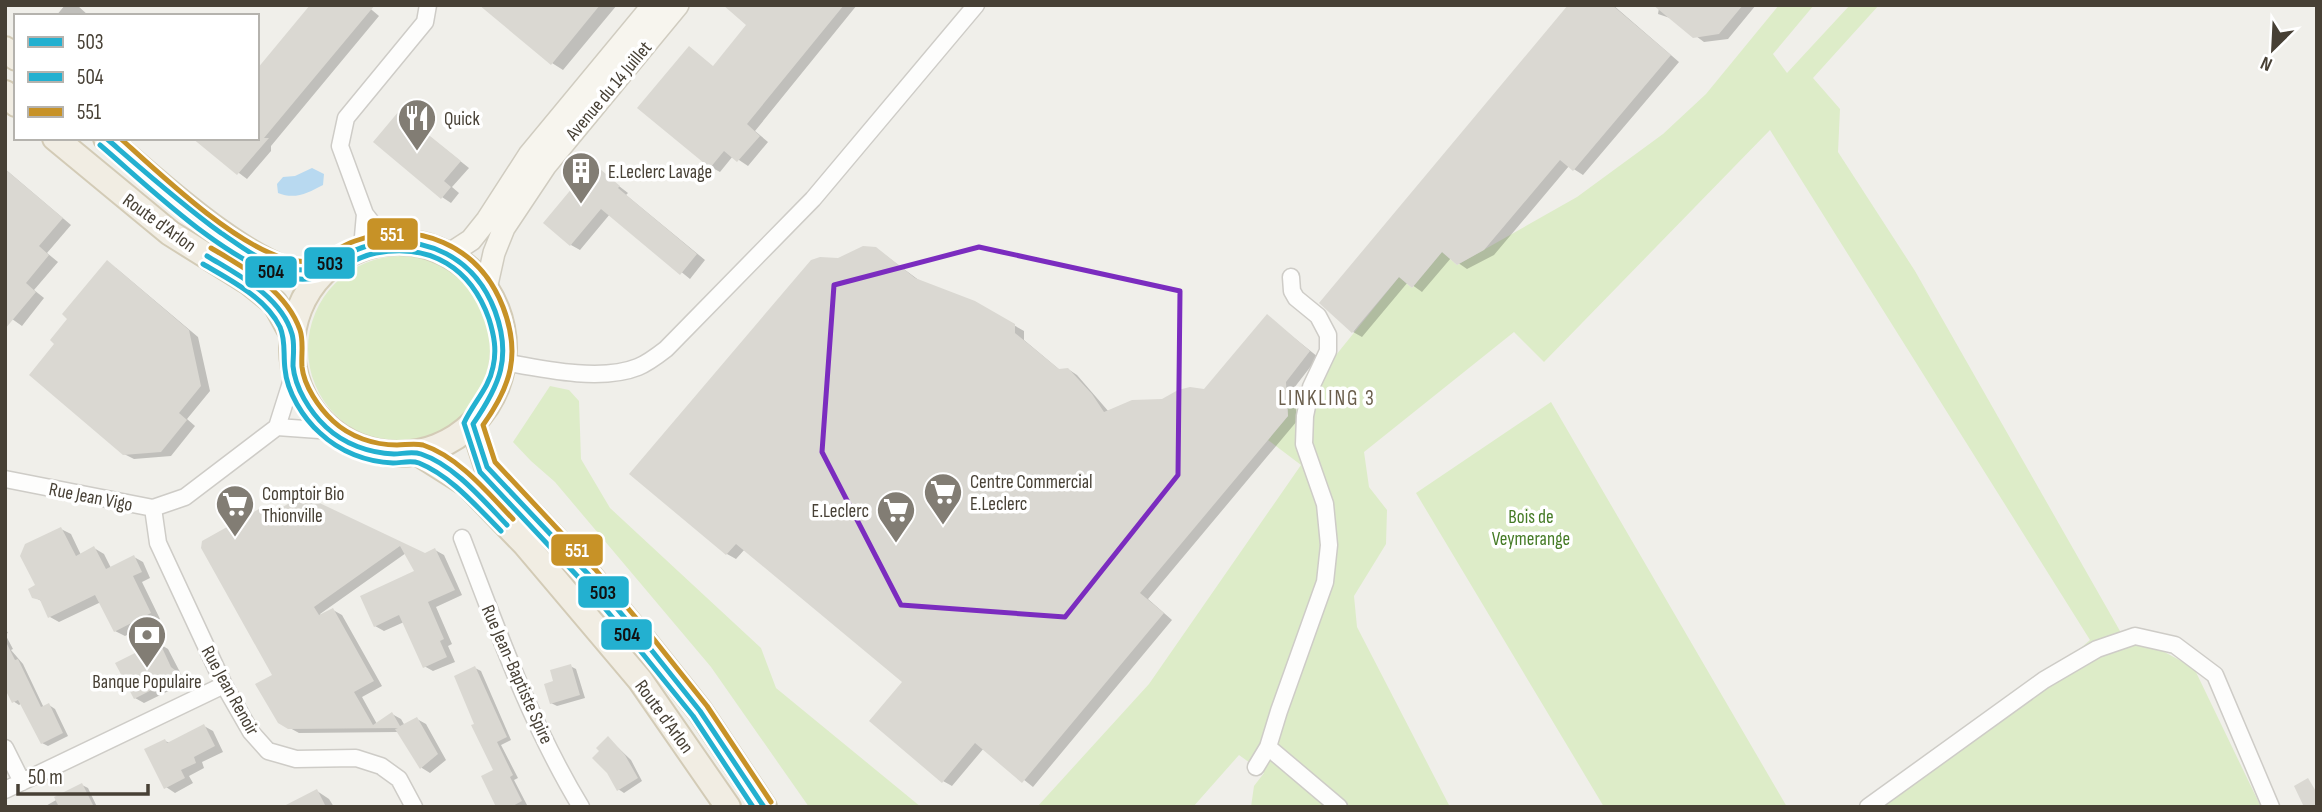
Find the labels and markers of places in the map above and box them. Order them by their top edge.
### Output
restaurant icon: Quick [396,97,438,152]
place label: Quick [444,108,480,131]
building icon: E.Leclerc Lavage [560,150,602,205]
place label: E.Leclerc Lavage [608,161,712,184]
supermarket icon: Centre Commercial E.Leclerc [922,471,964,526]
place label: Centre Commercial E.Leclerc [970,471,1093,516]
supermarket icon: Comptoir Bio Thionville [214,483,256,538]
place label: Comptoir Bio Thionville [262,483,344,528]
supermarket icon: E.Leclerc [875,489,917,544]
place label: E.Leclerc [812,500,869,523]
bank icon: Banque Populaire [126,614,168,669]
place label: Banque Populaire [92,671,202,694]

